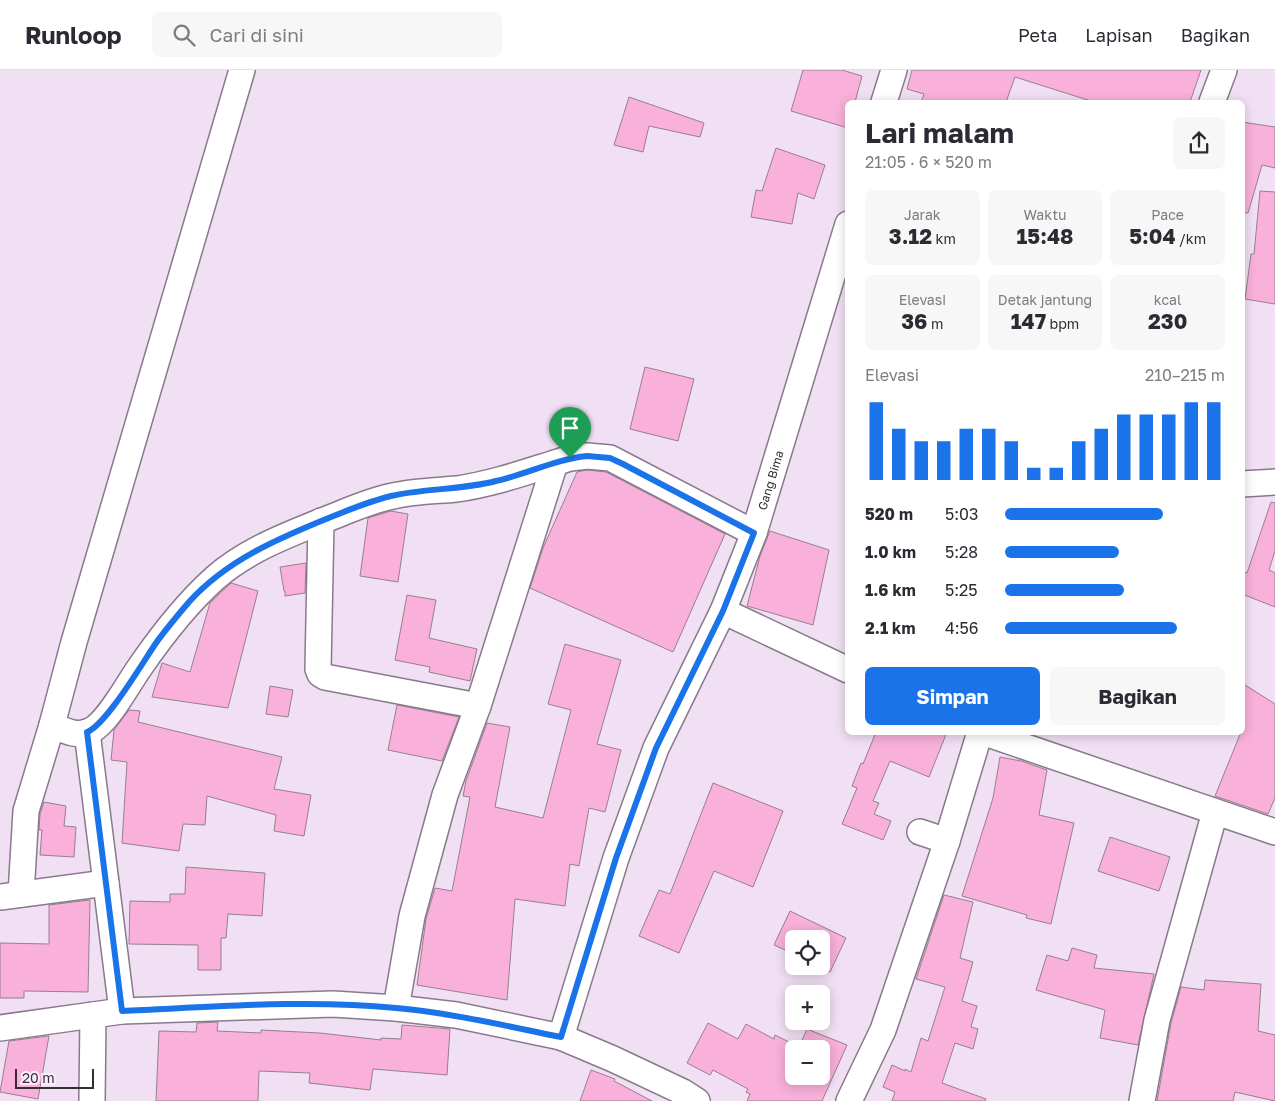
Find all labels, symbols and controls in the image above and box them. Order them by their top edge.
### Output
search box [152,12,502,57]
text: Runloop [25,20,122,49]
icon: search [170,21,198,49]
text: Cari di sini [210,23,304,46]
text: Peta [1018,24,1057,46]
text: Lapisan [1085,24,1153,46]
text: Bagikan [1181,24,1250,46]
text: Lari malam [865,116,1014,149]
button: share [1173,117,1225,169]
text: 21:05 · 6 × 520 m [865,152,992,172]
text: Jarak [904,206,941,223]
text: Waktu [1023,206,1067,223]
text: Pace [1151,206,1184,223]
text: 3.12 [889,223,932,249]
text: 15:48 [1017,223,1073,249]
text: 5:04 [1129,223,1176,249]
text: km [932,230,956,247]
text: /km [1176,230,1206,247]
text: Elevasi [899,291,946,308]
text: Detak jantung [998,291,1092,308]
text: kcal [1154,291,1181,308]
text: 36 [901,308,927,334]
text: 147 [1011,308,1046,334]
text: 230 [1148,308,1187,334]
text: m [927,315,943,332]
text: bpm [1046,315,1079,332]
text: Elevasi [865,365,919,385]
text: 210–215 m [1145,365,1225,385]
pin [549,407,591,458]
icon: arrive [556,414,584,442]
street label: Gang Bima [754,448,786,512]
text: 520 m [865,504,913,524]
text: 5:03 [945,504,978,524]
text: 1.0 km [865,542,916,562]
text: 5:28 [945,542,978,562]
text: 1.6 km [865,580,916,600]
text: 5:25 [945,580,978,600]
text: 2.1 km [865,618,915,638]
text: 4:56 [945,618,979,638]
button: Simpan [865,667,1040,725]
button: Bagikan [1050,667,1225,725]
map controls [785,930,830,1085]
button: locate [785,930,830,975]
button: + [785,985,830,1030]
button: − [785,1040,830,1085]
scale bar [15,1066,94,1089]
text: 20 m [22,1069,55,1086]

